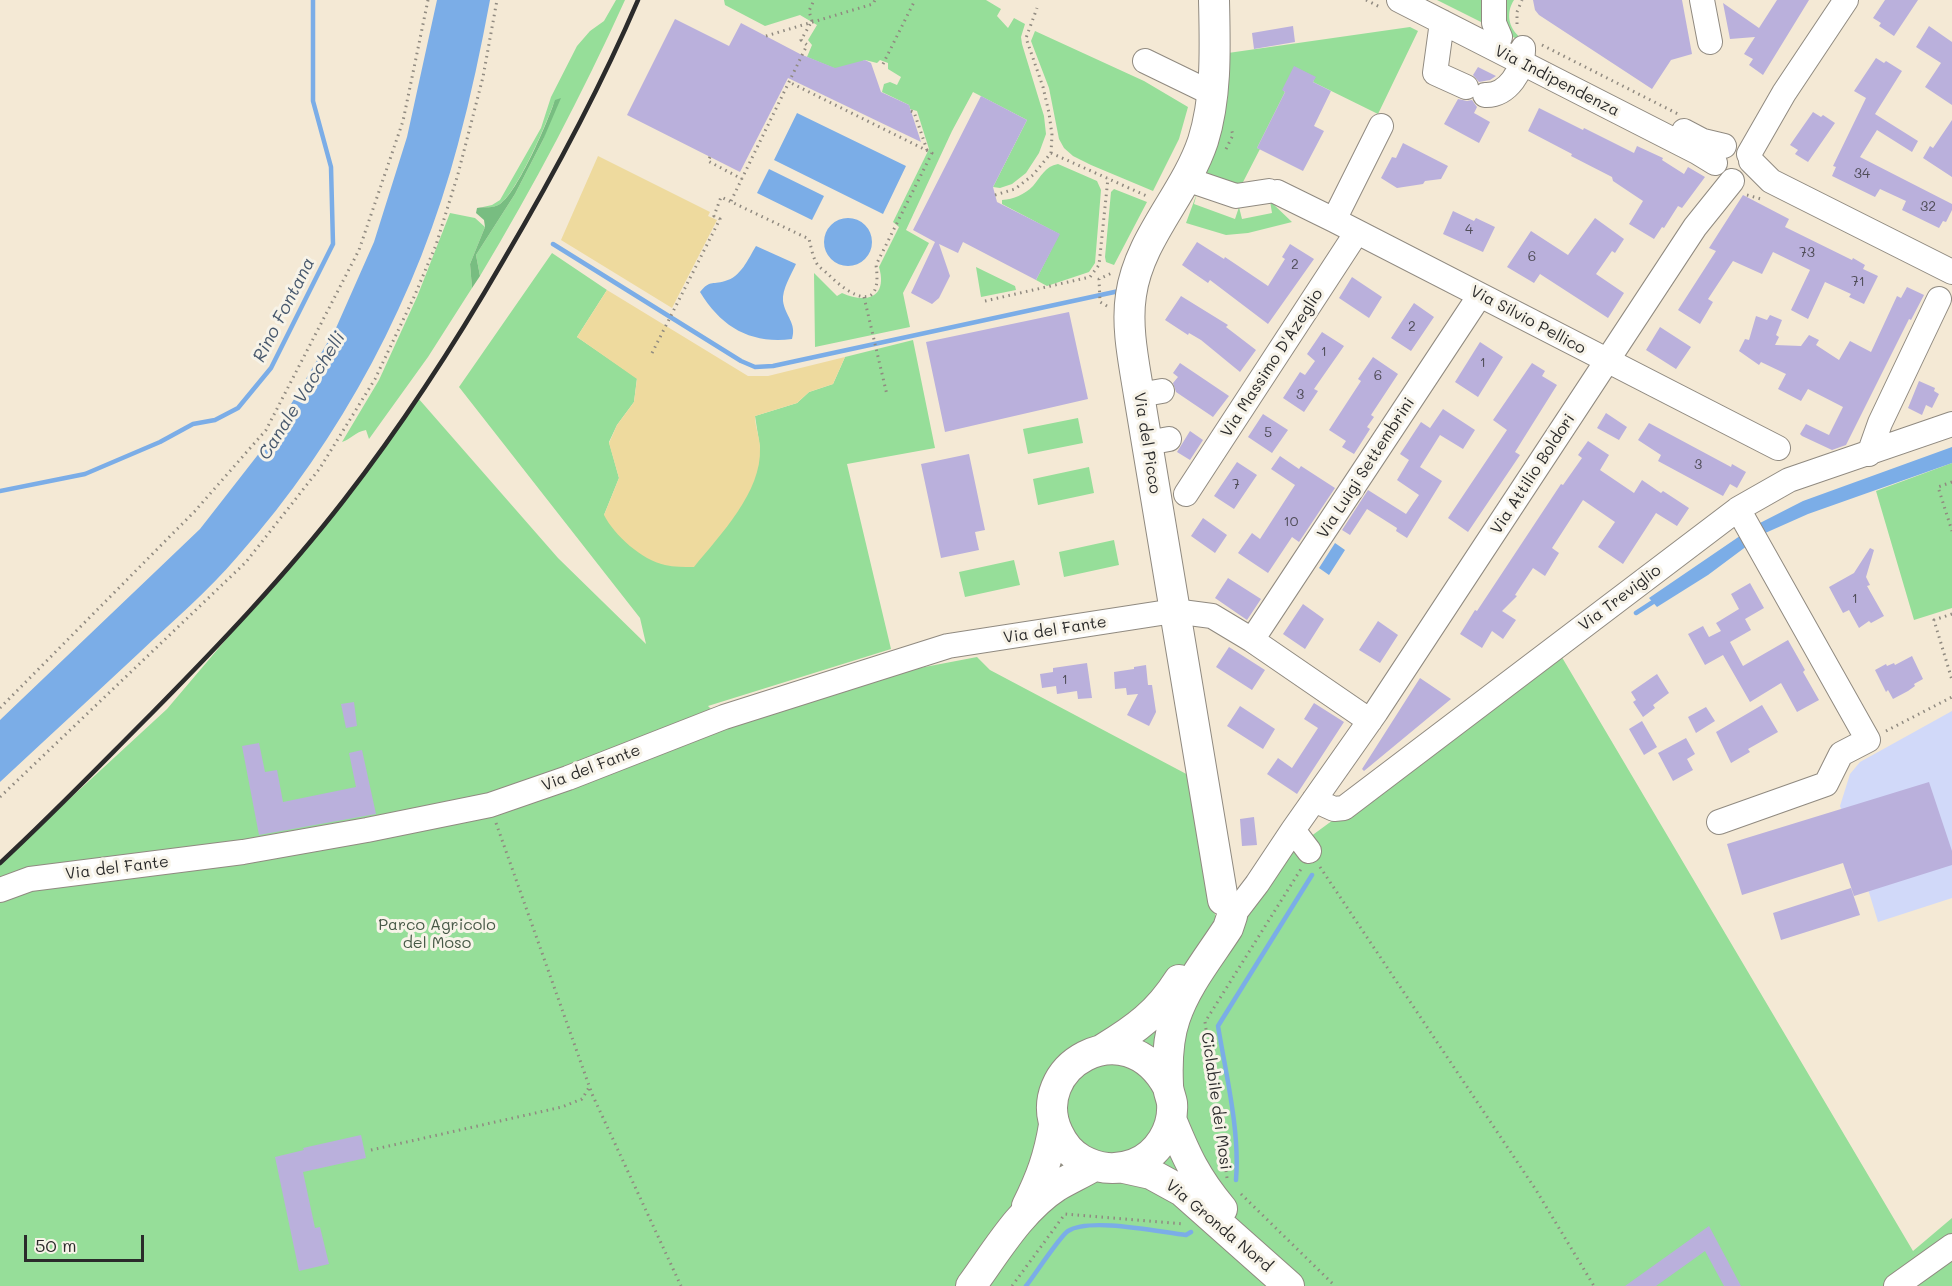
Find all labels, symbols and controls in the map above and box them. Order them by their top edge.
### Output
street label: Via Indipendenza [1491,41,1623,121]
house number: 34 [1854,166,1870,182]
house number: 32 [1920,199,1936,215]
house number: 4 [1465,222,1473,238]
house number: 73 [1799,245,1815,261]
house number: 6 [1528,249,1536,265]
water label: Rino Fontana [248,254,320,366]
house number: 2 [1291,257,1299,273]
house number: 71 [1851,274,1865,290]
street label: Via Silvio Pellico [1467,282,1589,358]
street label: Via Massimo D'Azeglio [1217,285,1327,441]
house number: 2 [1408,319,1416,335]
water label: Canale Vacchelli [254,328,350,464]
house number: 1 [1321,344,1327,360]
house number: 1 [1480,355,1486,371]
house number: 6 [1374,368,1382,384]
house number: 3 [1296,387,1304,403]
street label: Via del Picco [1130,391,1164,495]
street label: Via Luigi Settembrini [1313,394,1419,542]
street label: Via Attilio Boldori [1487,410,1579,538]
house number: 5 [1264,425,1272,441]
house number: 3 [1694,457,1702,473]
house number: 7 [1232,477,1240,493]
house number: 10 [1284,514,1298,530]
street label: Via Treviglio [1575,561,1665,635]
house number: 1 [1852,591,1858,607]
street label: Via del Fante [1002,612,1108,648]
house number: 1 [1062,672,1068,688]
street label: Via del Fante [539,740,643,796]
street label: Via del Fante [64,852,170,884]
park label: Parco Agricolo del Moso [378,915,496,953]
street label: Ciclabile dei Mosi [1197,1031,1235,1171]
street label: Via Gronda Nord [1162,1176,1276,1276]
scale bar [27,1223,147,1261]
text: 50 m [35,1233,77,1257]

